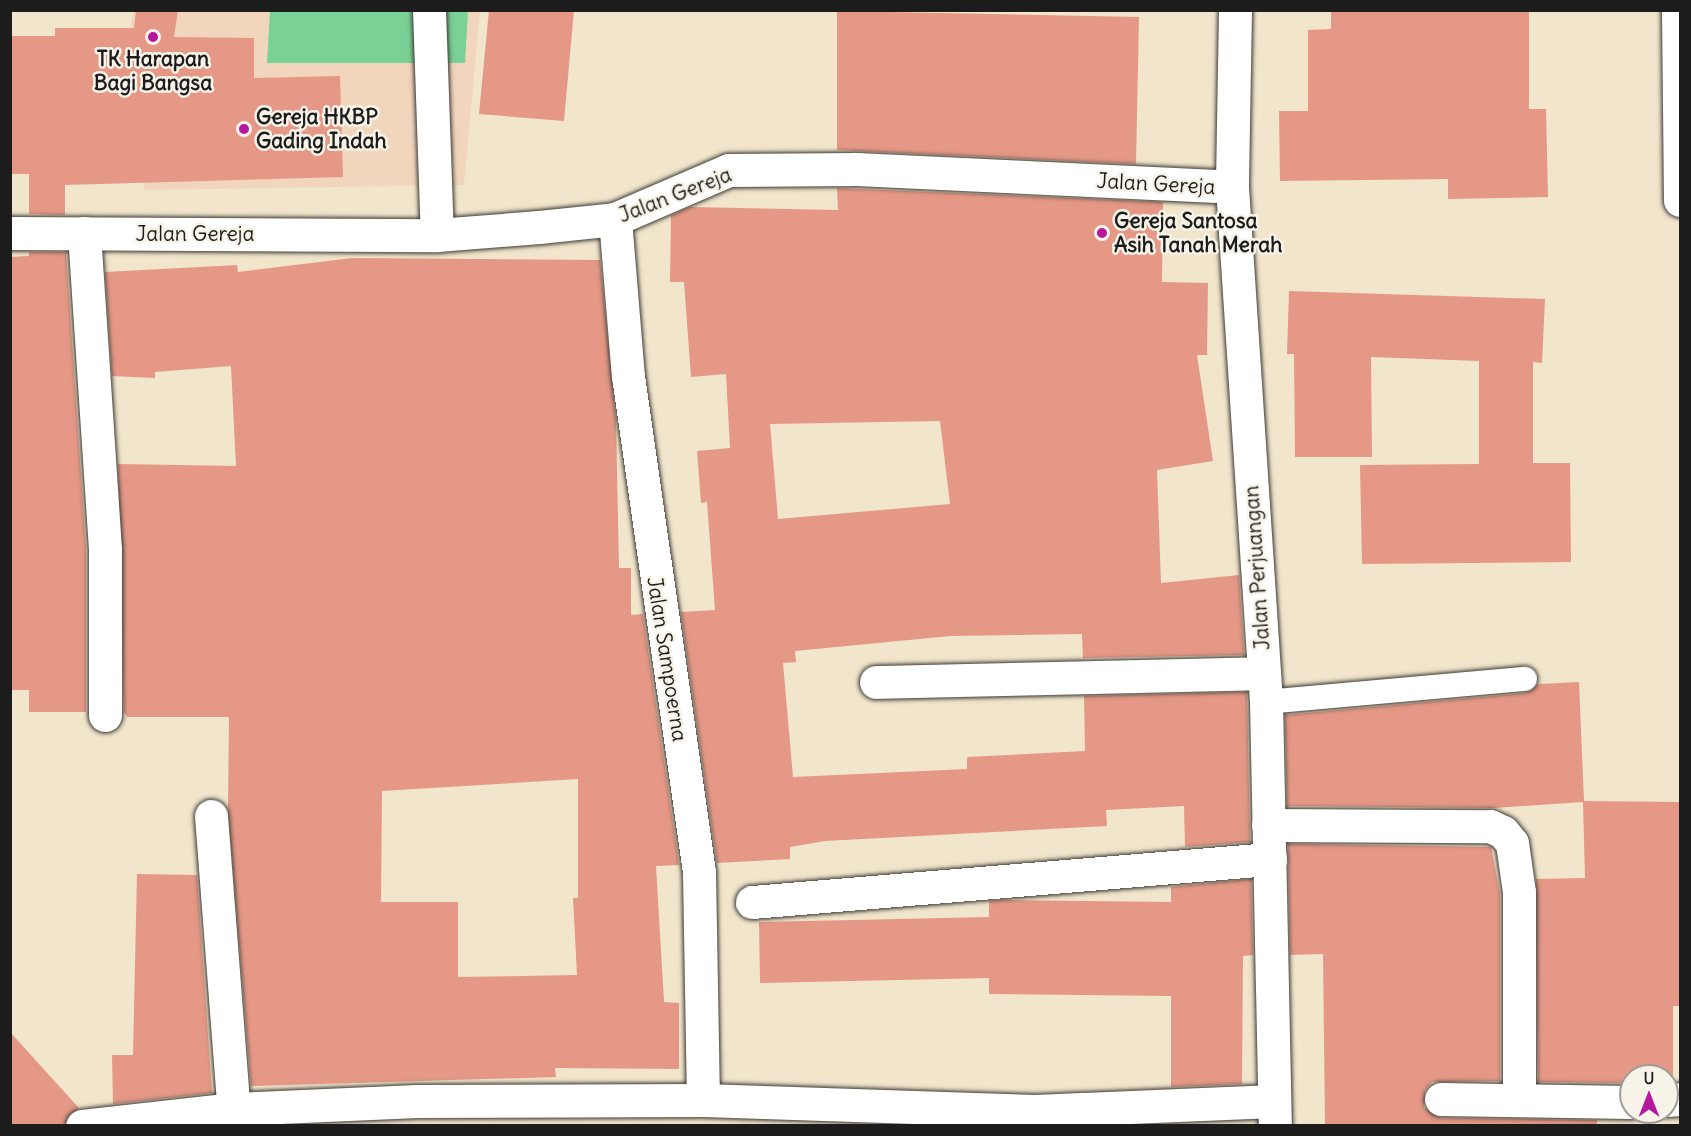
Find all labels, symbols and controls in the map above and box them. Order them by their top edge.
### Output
marker: TK Harapan Bagi Bangsa [146,30,160,44]
place label: TK Harapan Bagi Bangsa [94,46,212,96]
place label: Gereja HKBP Gading Indah [256,104,387,154]
marker: Gereja HKBP Gading Indah [237,122,251,136]
street label: Jalan Gereja [615,162,735,228]
street label: Jalan Gereja [1096,168,1216,200]
place label: Gereja Santosa Asih Tanah Merah [1114,208,1282,258]
street label: Jalan Gereja [136,221,254,247]
marker: Gereja Santosa Asih Tanah Merah [1095,226,1109,240]
street label: Jalan Perjuangan [1239,485,1275,651]
street label: Jalan Sampoerna [642,575,692,743]
north arrow [1619,1064,1679,1124]
text: U [1644,1068,1654,1088]

